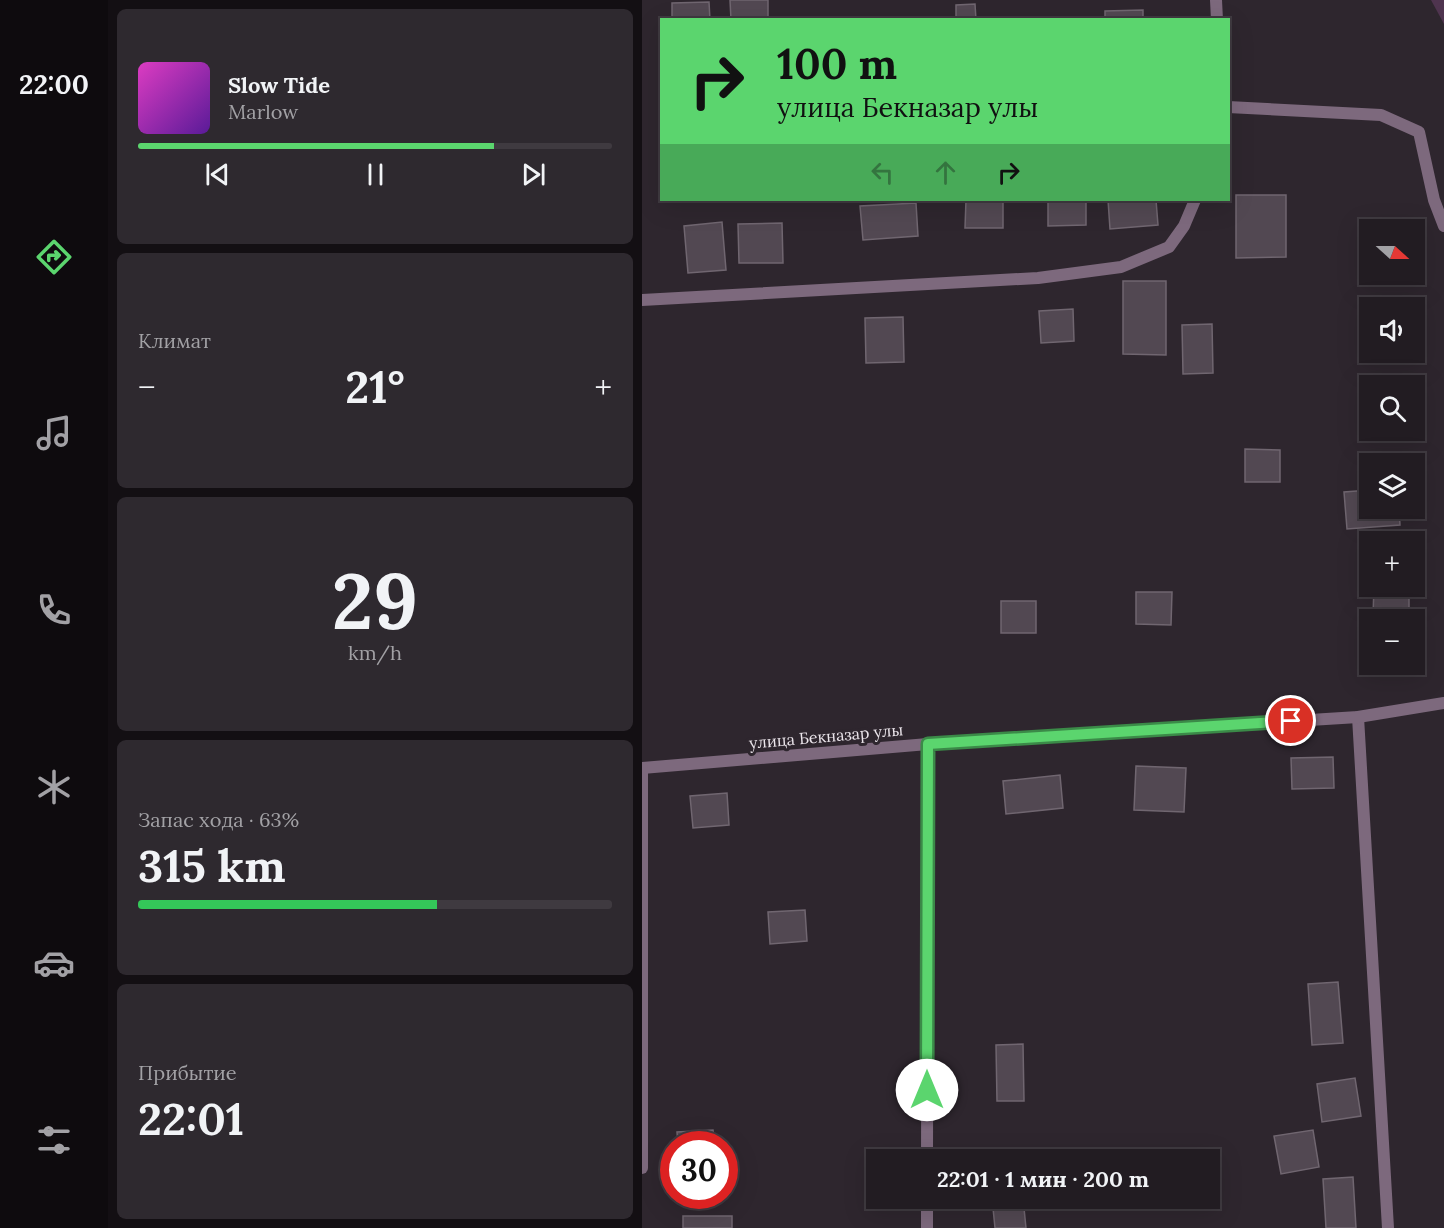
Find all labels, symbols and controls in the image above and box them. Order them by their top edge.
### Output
text: 100 m [777,37,897,91]
icon: right [678,42,756,120]
text: 22:00 [19,67,89,101]
text: Slow Tide [228,71,330,99]
text: улица Бекназар улы [777,90,1038,124]
text: Marlow [228,99,298,124]
icon: left [866,156,899,189]
icon: ahead [929,156,962,189]
icon: right [992,156,1025,189]
icon: previous [201,158,234,191]
icon: pause [359,158,392,191]
icon: next [517,158,550,191]
north arrow [1359,219,1425,285]
map controls [1359,219,1425,675]
icon: directions [33,236,75,278]
button: sound [1359,297,1425,363]
text: Климат [138,328,211,353]
text: 21° [345,358,405,415]
text: − [138,366,156,408]
text: + [594,366,612,408]
button: search [1359,375,1425,441]
icon: music [33,412,75,454]
button: layers [1359,453,1425,519]
button: + [1359,531,1425,597]
text: 29 [332,551,418,650]
icon: phone [33,589,75,631]
button: − [1359,609,1425,675]
text: km/h [348,640,402,665]
pin [1265,695,1316,746]
icon: arrive [1274,704,1307,737]
street label: улица Бекназар улы [748,719,904,753]
icon: climate [33,766,75,808]
text: Запас хода · 63% [138,807,299,832]
text: 315 km [138,837,286,894]
icon: car [33,942,75,984]
position arrow [895,1058,959,1122]
text: Прибытие [138,1060,237,1085]
text: 22:01 [138,1090,244,1147]
icon: filters [33,1119,75,1161]
speed limit sign: 30 [660,1131,738,1209]
text: 22:01 · 1 мин · 200 m [937,1165,1149,1193]

